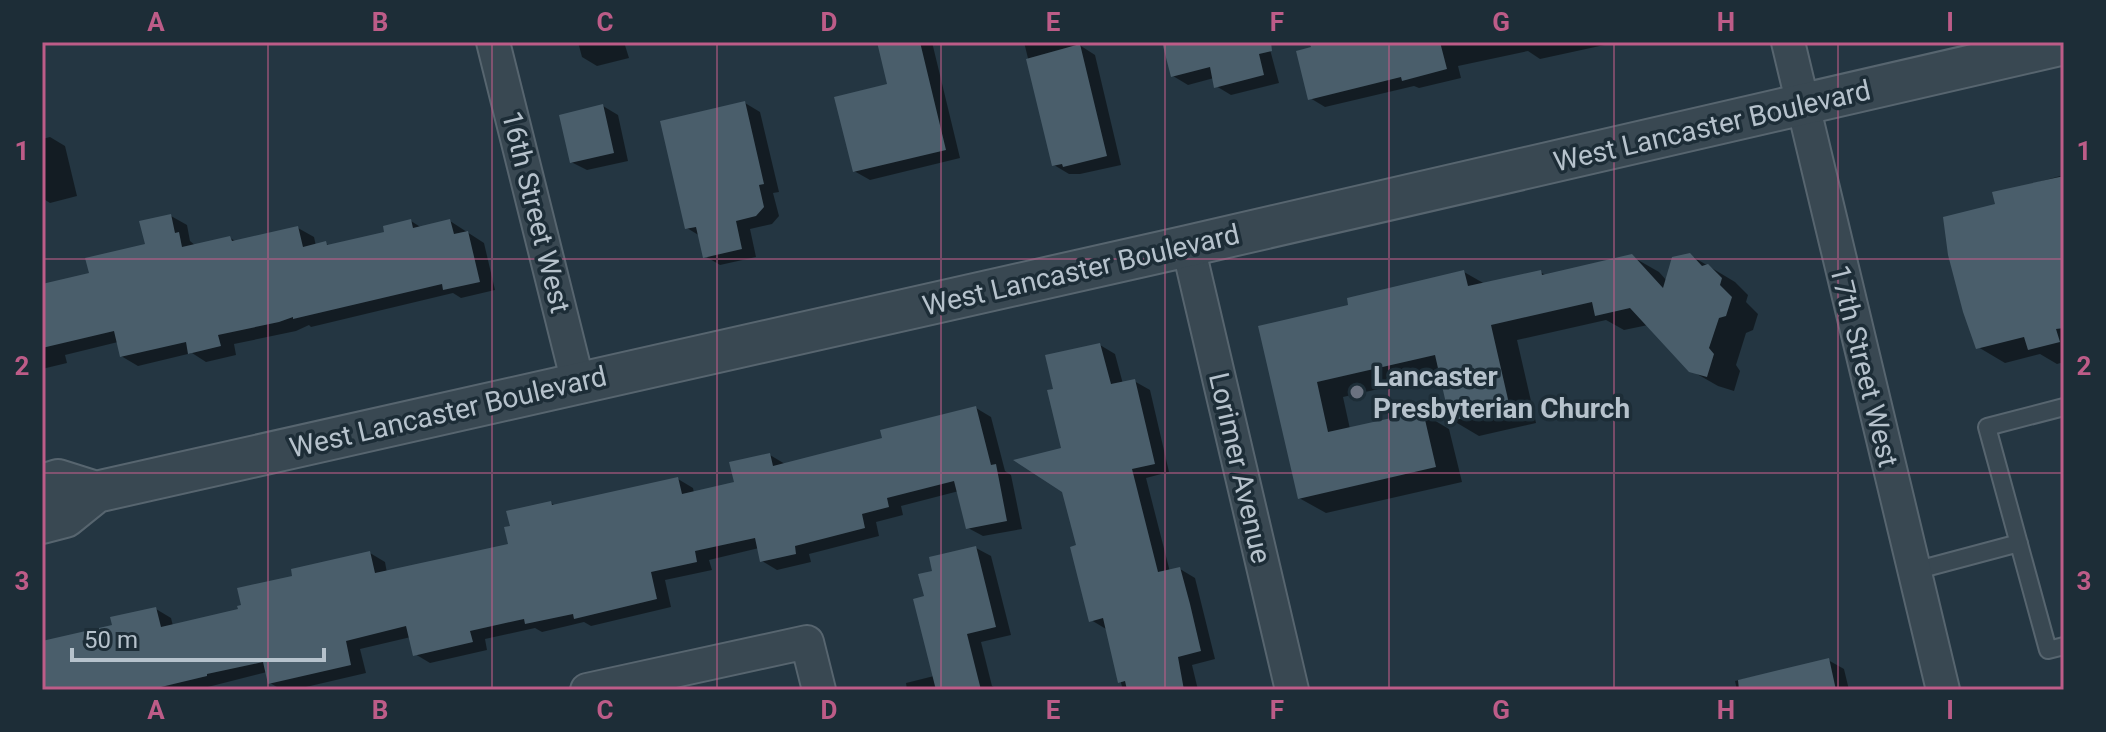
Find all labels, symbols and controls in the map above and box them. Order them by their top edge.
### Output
text: A [147,7,165,37]
text: B [372,7,388,37]
text: C [596,7,614,37]
text: D [821,7,837,37]
text: E [1046,7,1061,37]
text: F [1270,7,1284,37]
text: G [1492,7,1510,37]
text: H [1717,7,1735,37]
text: I [1946,7,1954,37]
street label: West Lancaster Boulevard [1550,73,1874,179]
street label: 16th Street West [495,108,577,316]
text: 1 [15,136,29,166]
text: 1 [2077,136,2091,166]
street label: West Lancaster Boulevard [919,217,1243,323]
street label: 17th Street West [1823,262,1905,470]
text: 2 [15,351,29,381]
text: 2 [2077,351,2091,381]
street label: West Lancaster Boulevard [286,359,610,465]
place label: Lancaster Presbyterian Church [1373,360,1630,425]
street label: Lorimer Avenue [1202,369,1278,567]
marker: Lancaster Presbyterian Church [1348,383,1366,401]
text: 3 [15,566,29,596]
text: 3 [2077,566,2091,596]
scale bar [72,612,324,662]
text: 50 m [84,626,138,654]
text: A [147,695,165,725]
text: B [372,695,388,725]
text: C [596,695,614,725]
text: D [821,695,837,725]
text: E [1046,695,1061,725]
text: F [1270,695,1284,725]
text: G [1492,695,1510,725]
text: H [1717,695,1735,725]
text: I [1946,695,1954,725]

